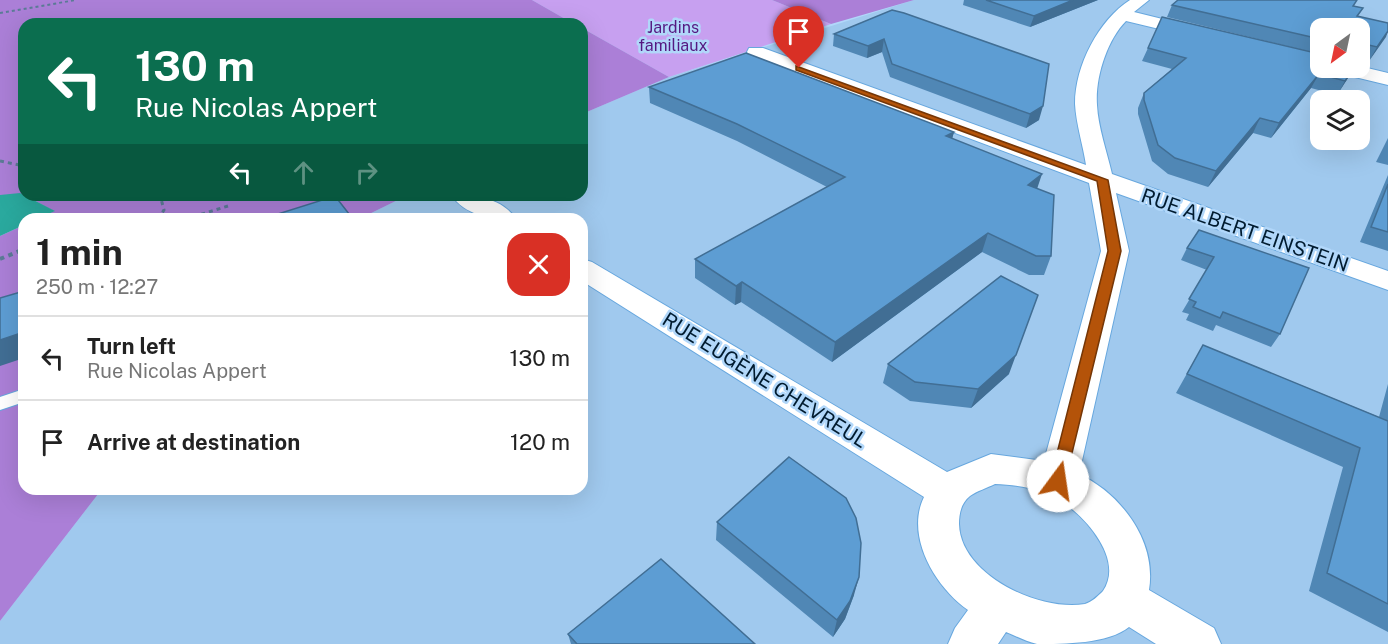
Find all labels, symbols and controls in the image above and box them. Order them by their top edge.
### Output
pin [773,6,824,68]
icon: arrive [782,15,815,48]
park label: Jardins familiaux [638,18,708,55]
north arrow [1310,18,1370,78]
map controls [1310,18,1370,150]
text: 130 m [135,41,255,90]
icon: left [36,42,114,120]
button: layers [1310,90,1370,150]
text: Rue Nicolas Appert [135,91,378,123]
icon: left [224,156,257,189]
icon: ahead [287,156,320,189]
icon: right [350,156,383,189]
street label: RUE ALBERT EINSTEIN [1138,183,1352,277]
text: 1 min [36,231,123,273]
button: close [507,233,570,296]
text: 250 m · 12:27 [36,275,158,299]
street label: RUE EUGÈNE CHEVREUL [658,306,872,453]
text: Turn left [87,333,176,359]
icon: left [36,342,69,375]
text: 130 m [509,345,570,371]
text: Rue Nicolas Appert [87,359,267,383]
icon: arrive [36,426,69,459]
text: Arrive at destination [87,429,300,455]
text: 120 m [510,429,570,455]
position arrow [1026,449,1090,513]

